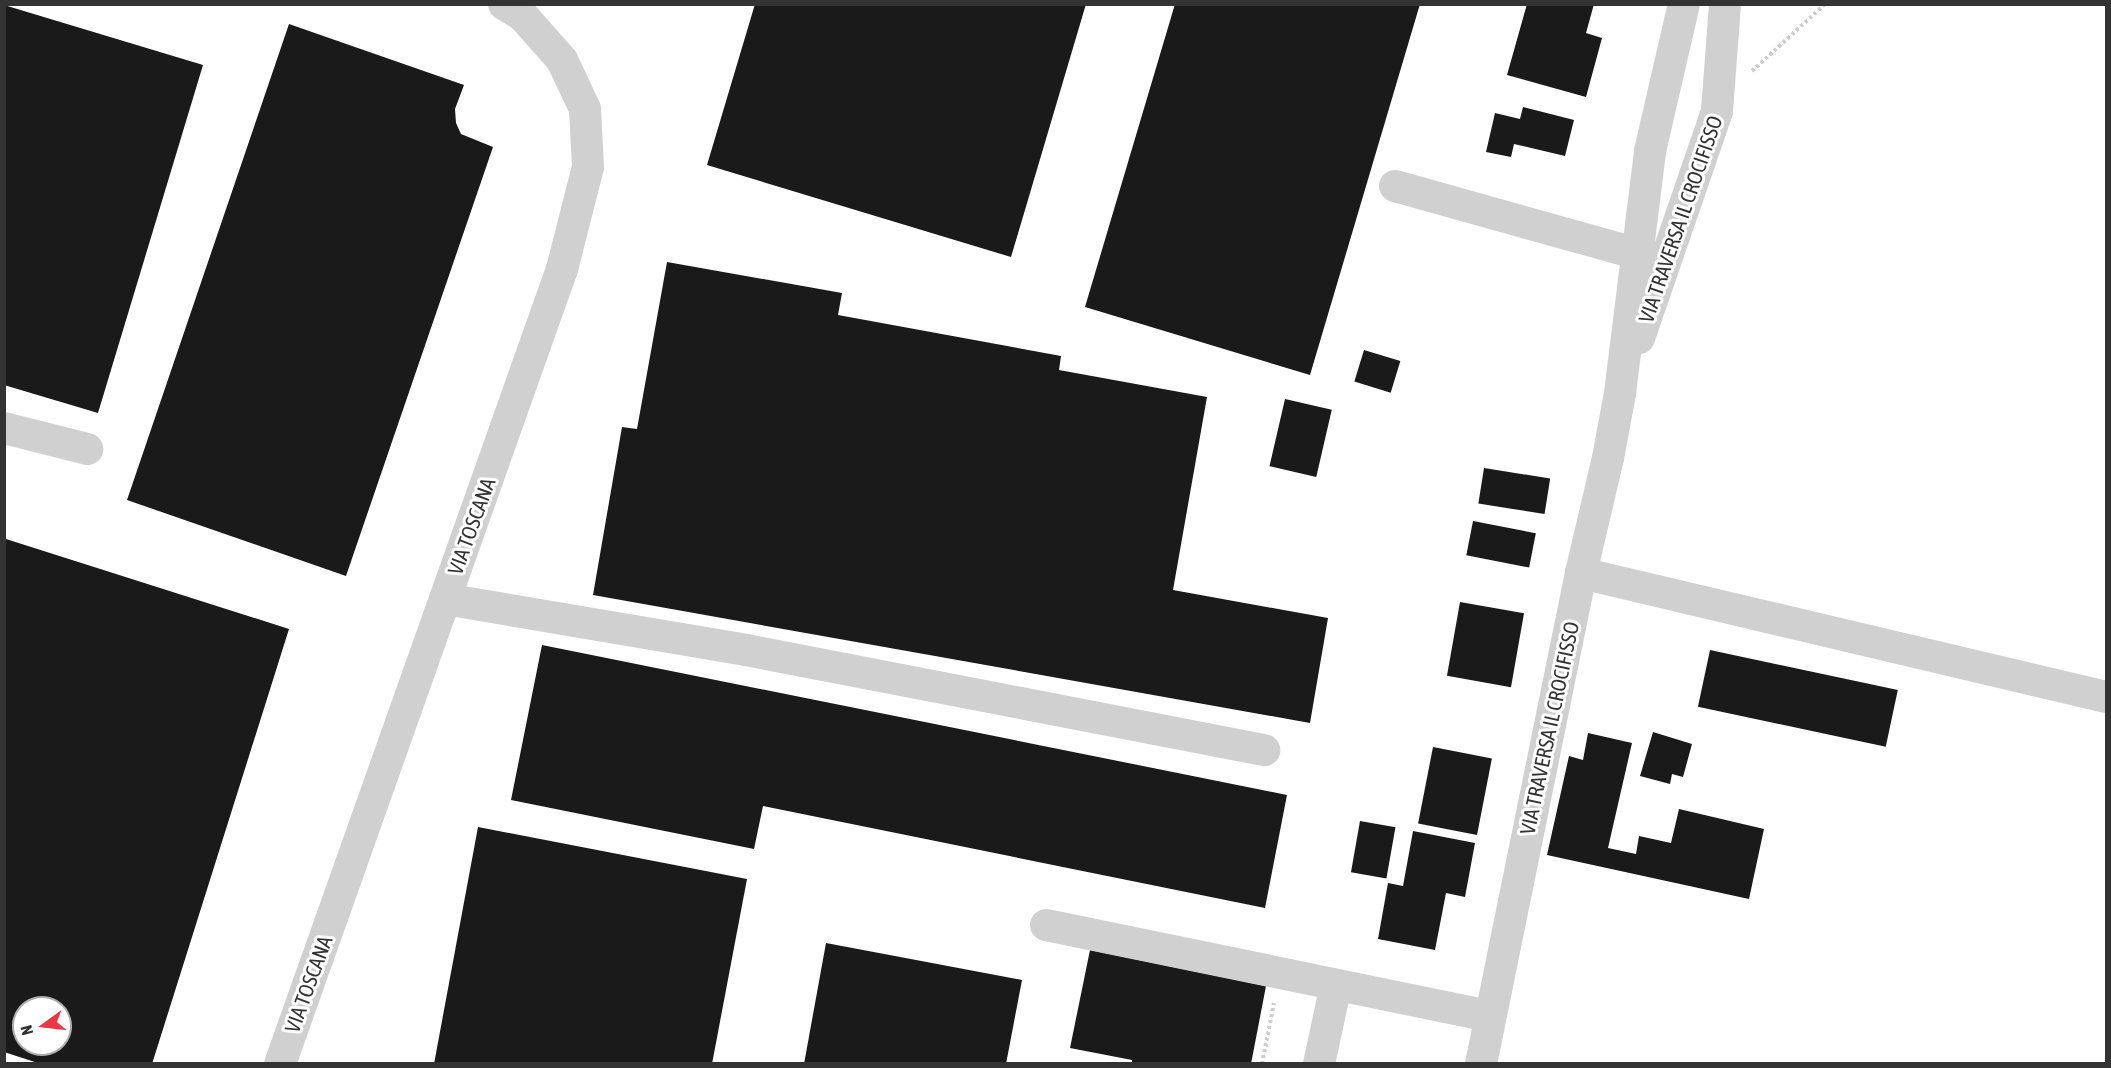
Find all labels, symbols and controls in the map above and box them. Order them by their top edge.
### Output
street label: VIA TRAVERSA IL CROCIFISSO [1633,112,1727,326]
street label: VIA TOSCANA [442,474,500,578]
street label: VIA TRAVERSA IL CROCIFISSO [1514,619,1584,837]
street label: VIA TOSCANA [279,932,337,1036]
north arrow [12,996,72,1056]
text: N [17,1023,36,1037]

